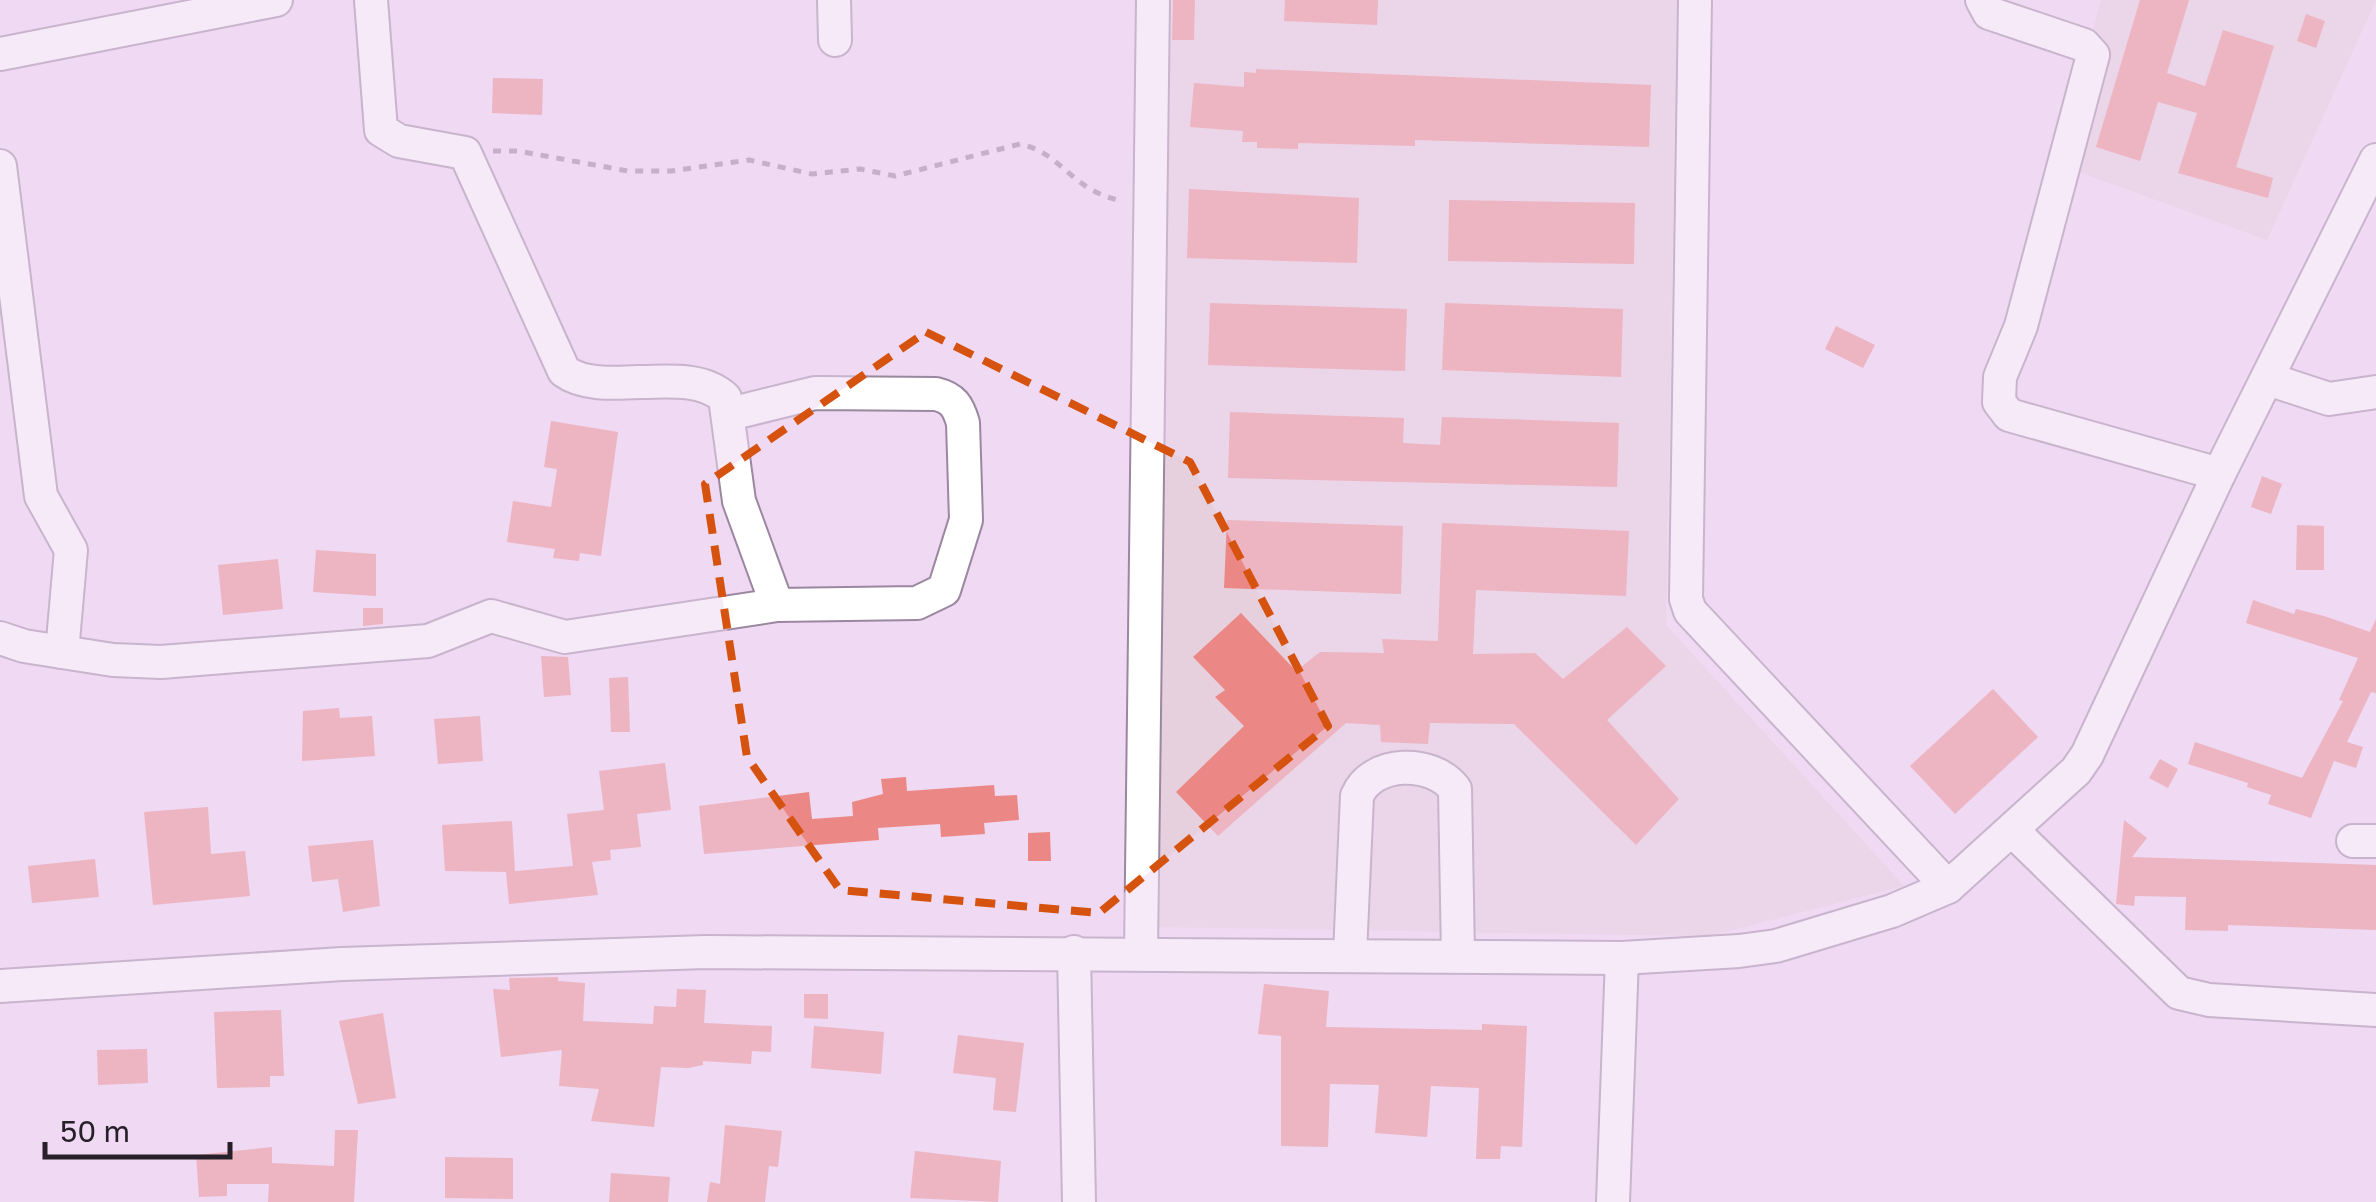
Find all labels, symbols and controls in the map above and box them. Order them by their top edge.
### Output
scale bar [45,1097,230,1159]
text: 50 m [60,1113,130,1149]

